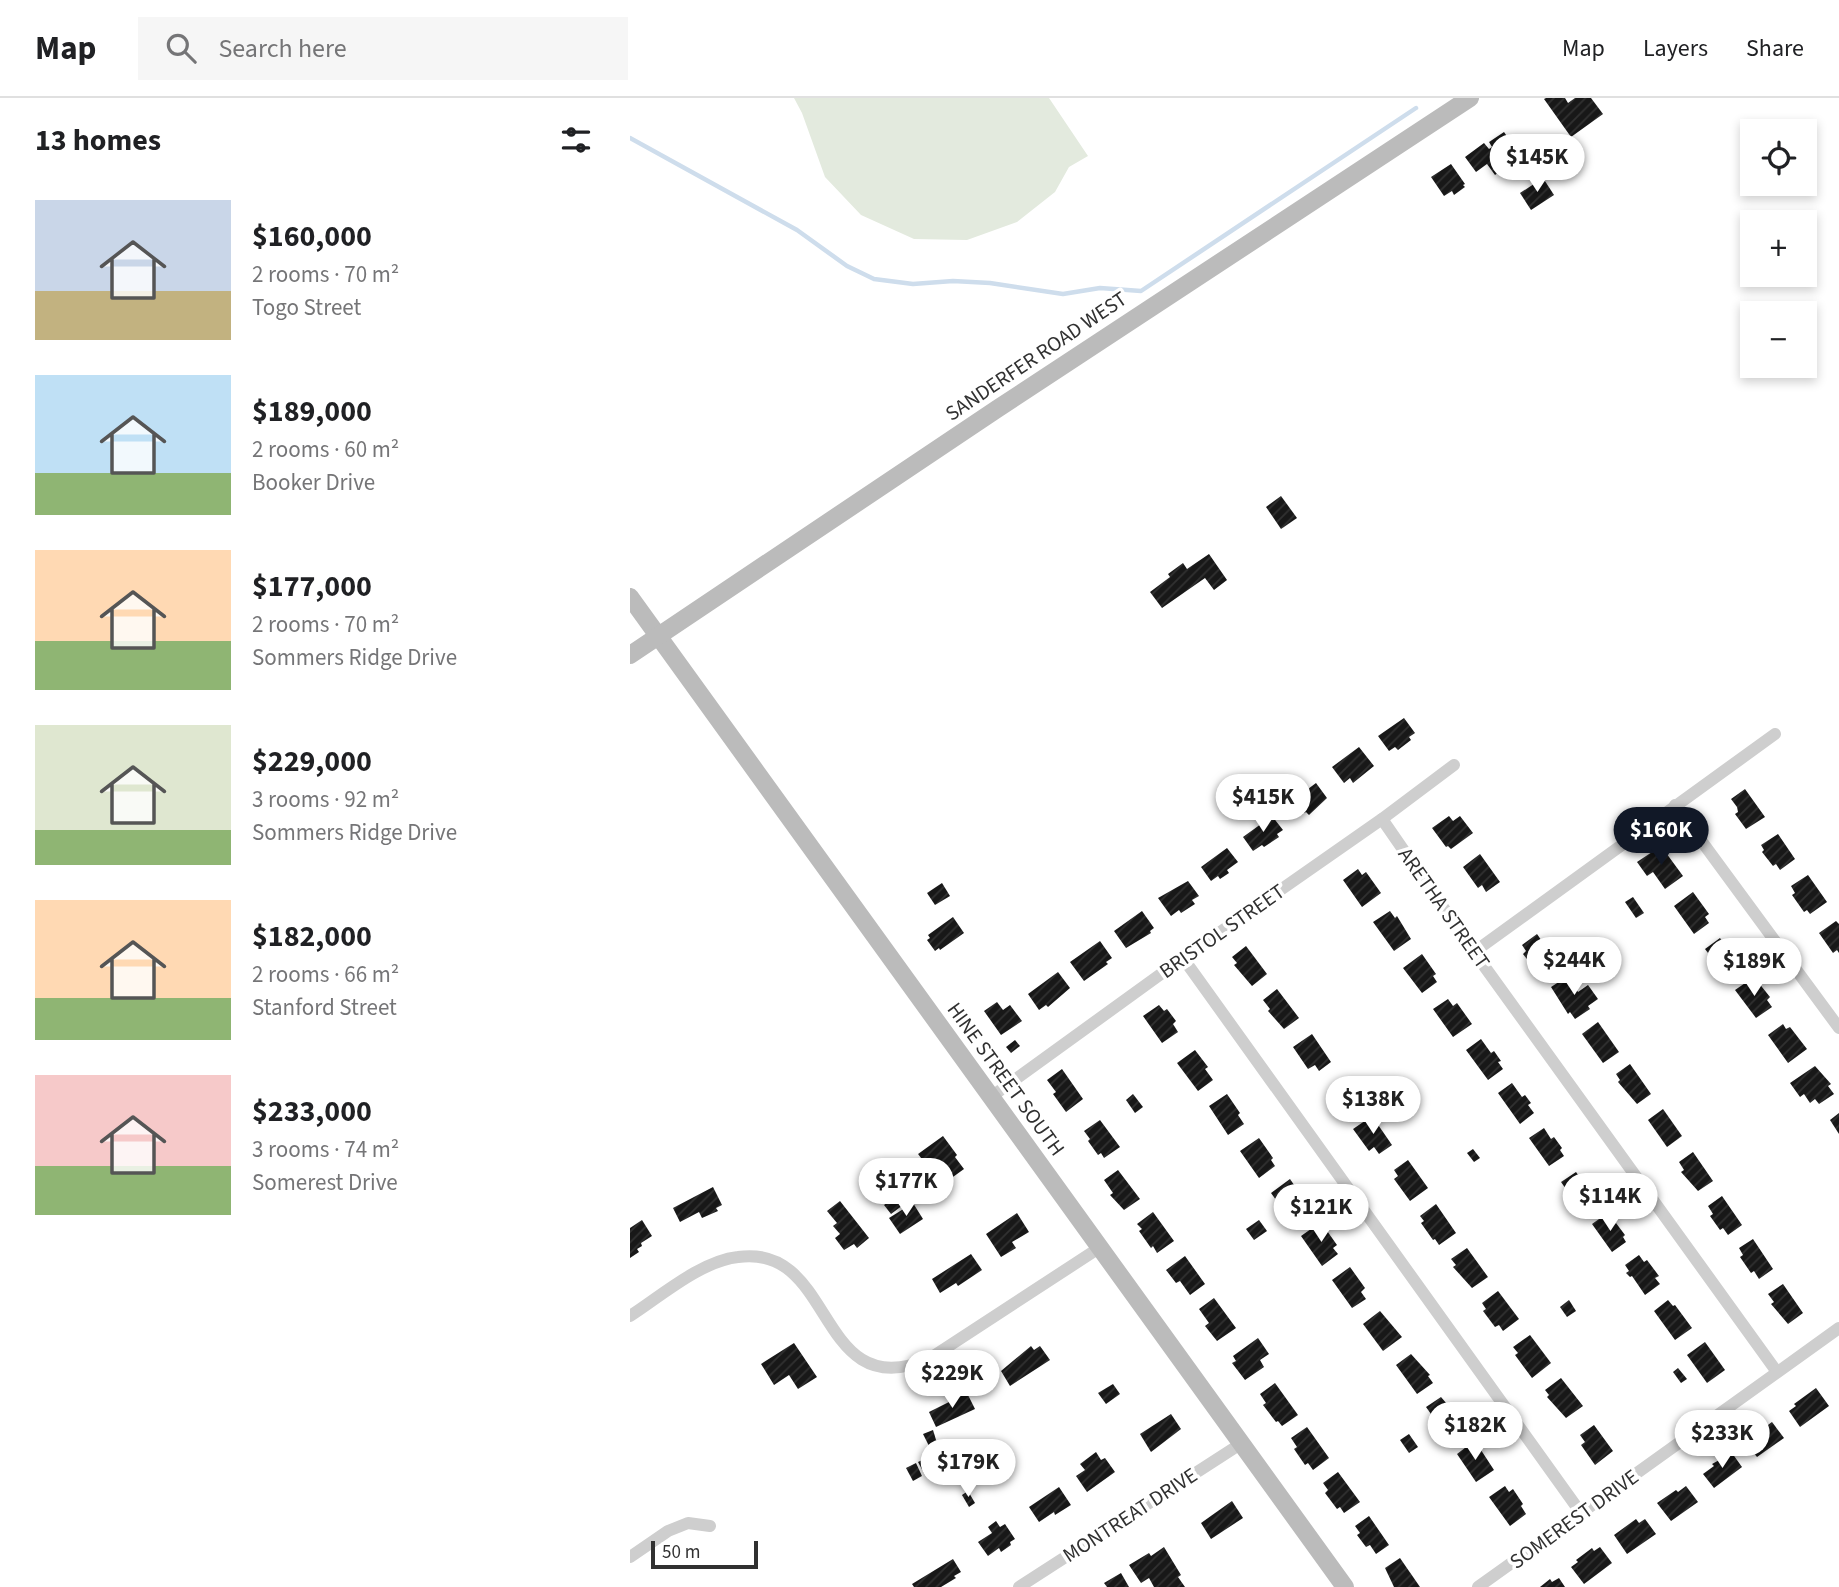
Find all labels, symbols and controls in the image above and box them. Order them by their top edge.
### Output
search box [138,17,628,80]
text: Map [35,25,96,72]
icon: search [162,29,200,67]
text: Search here [218,30,347,67]
text: Map [1562,31,1605,66]
text: Layers [1643,31,1708,66]
text: Share [1746,31,1804,66]
text: 13 homes [35,119,161,162]
map controls [1740,119,1817,378]
button: locate [1740,119,1817,196]
icon: filters [557,121,595,159]
pin: $145K [1488,134,1586,194]
text: $145K [1506,140,1568,173]
button: + [1740,210,1817,287]
text: $160,000 [252,215,372,258]
icon: home [91,228,175,312]
text: 2 rooms · 70 m² [252,258,399,291]
street label: SANDERFER ROAD WEST [939,284,1133,428]
text: Togo Street [252,291,361,324]
button: − [1740,301,1817,378]
text: $189,000 [252,390,372,433]
icon: home [91,403,175,487]
text: 2 rooms · 60 m² [252,433,399,466]
text: Booker Drive [252,466,375,499]
text: $177,000 [252,565,372,608]
icon: home [91,578,175,662]
text: 2 rooms · 70 m² [252,608,399,641]
text: Sommers Ridge Drive [252,641,457,674]
text: $229,000 [252,740,372,783]
icon: home [91,753,175,837]
pin: $415K [1214,774,1312,834]
text: $415K [1232,780,1294,813]
text: 3 rooms · 92 m² [252,783,399,816]
pin: $160K [1612,808,1710,867]
text: $160K [1630,813,1692,846]
text: Sommers Ridge Drive [252,816,457,849]
street label: ARETHA STREET [1391,841,1497,975]
street label: BRISTOL STREET [1153,877,1291,985]
text: $182,000 [252,915,372,958]
icon: home [91,928,175,1012]
pin: $244K [1525,937,1623,997]
pin: $189K [1705,939,1803,998]
text: $244K [1543,943,1605,976]
text: $189K [1723,944,1785,977]
text: 2 rooms · 66 m² [252,958,399,991]
text: Stanford Street [252,991,397,1024]
street label: HINE STREET SOUTH [940,996,1072,1162]
pin: $138K [1324,1076,1422,1136]
text: $138K [1342,1082,1404,1115]
text: $233,000 [252,1090,372,1133]
icon: home [91,1103,175,1187]
text: 3 rooms · 74 m² [252,1133,399,1166]
pin: $177K [857,1158,955,1218]
text: $177K [875,1164,937,1197]
text: Somerest Drive [252,1166,398,1199]
pin: $114K [1561,1174,1659,1233]
text: $114K [1579,1179,1641,1212]
pin: $121K [1272,1184,1370,1244]
text: $121K [1290,1190,1352,1223]
pin: $229K [903,1350,1001,1410]
text: $229K [921,1356,983,1389]
pin: $182K [1426,1402,1524,1462]
text: $182K [1444,1408,1506,1441]
pin: $233K [1673,1410,1771,1470]
text: $233K [1691,1416,1753,1449]
pin: $179K [919,1440,1017,1499]
text: $179K [937,1445,999,1478]
street label: MONTREAT DRIVE [1057,1460,1203,1570]
street label: SOMEREST DRIVE [1503,1462,1645,1576]
scale bar [651,1538,758,1570]
text: 50 m [662,1539,700,1566]

